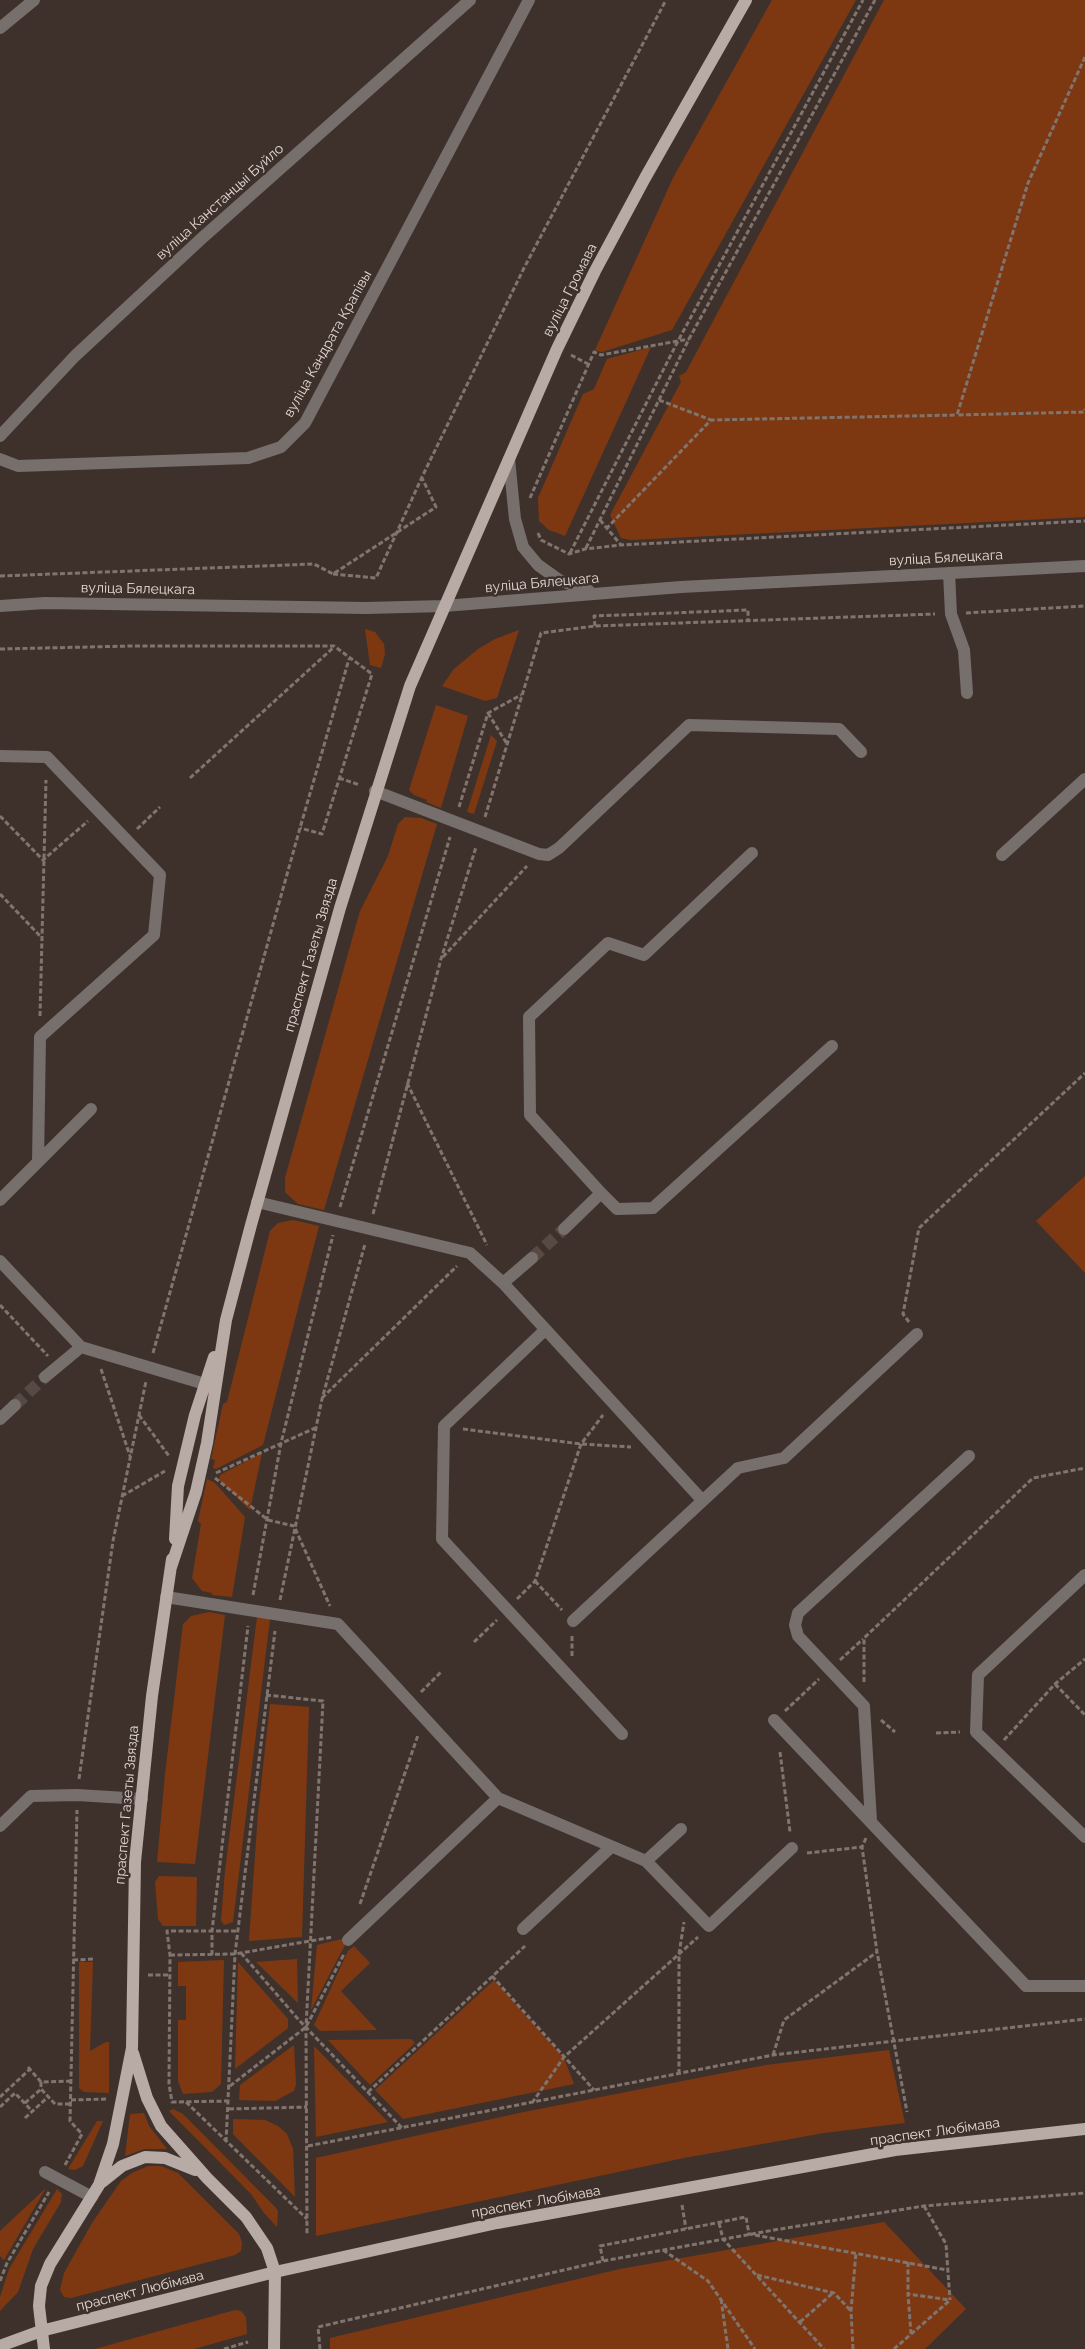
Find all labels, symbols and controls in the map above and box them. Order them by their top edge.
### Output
street label: вуліца Канстанцыі Буйло [153,140,287,264]
street label: вуліца Громава [539,241,601,339]
street label: вуліца Кандрата Крапівы [281,268,375,420]
street label: вуліца Бялецкага [889,547,1003,569]
street label: вуліца Бялецкага [484,570,600,596]
street label: вуліца Бялецкага [81,580,195,598]
street label: праспект Газеты Звязда [281,876,341,1034]
street label: праспект Газеты Звязда [112,1725,142,1885]
street label: праспект Любімава [869,2115,1001,2149]
street label: праспект Любімава [470,2182,602,2222]
street label: праспект Любімава [75,2267,205,2315]

